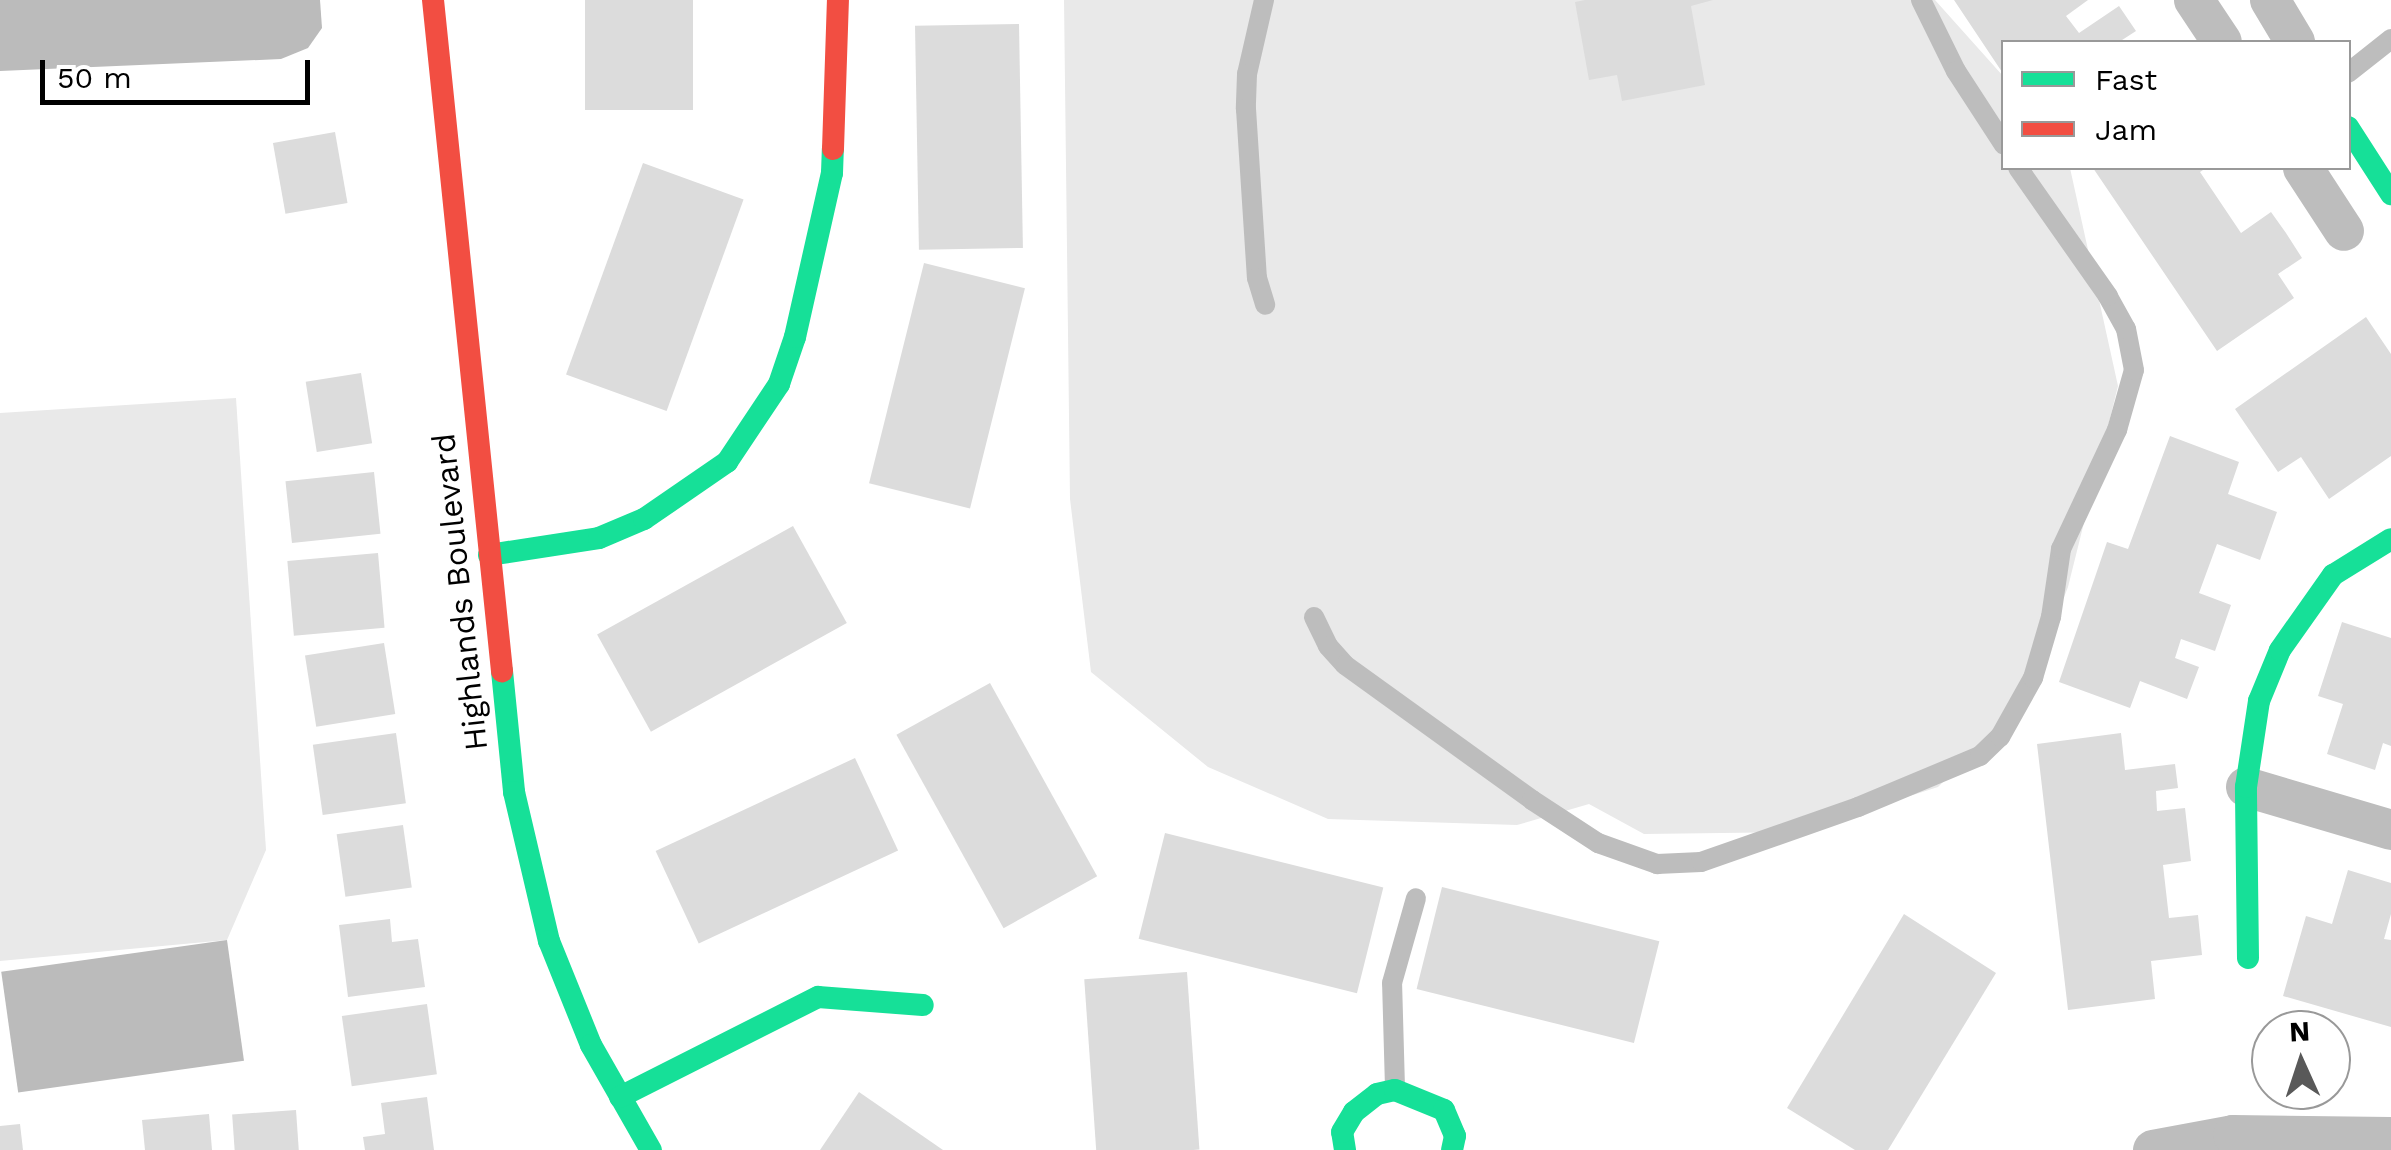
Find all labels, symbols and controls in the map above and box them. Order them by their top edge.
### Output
scale bar [45,40,315,102]
legend [2001,40,2351,170]
text: 50 m [57,60,132,95]
text: Fast [2095,62,2157,97]
text: Jam [2095,112,2157,147]
street label: Highlands Boulevard [424,431,496,753]
north arrow [2251,1010,2351,1110]
text: N [2288,1015,2311,1049]

